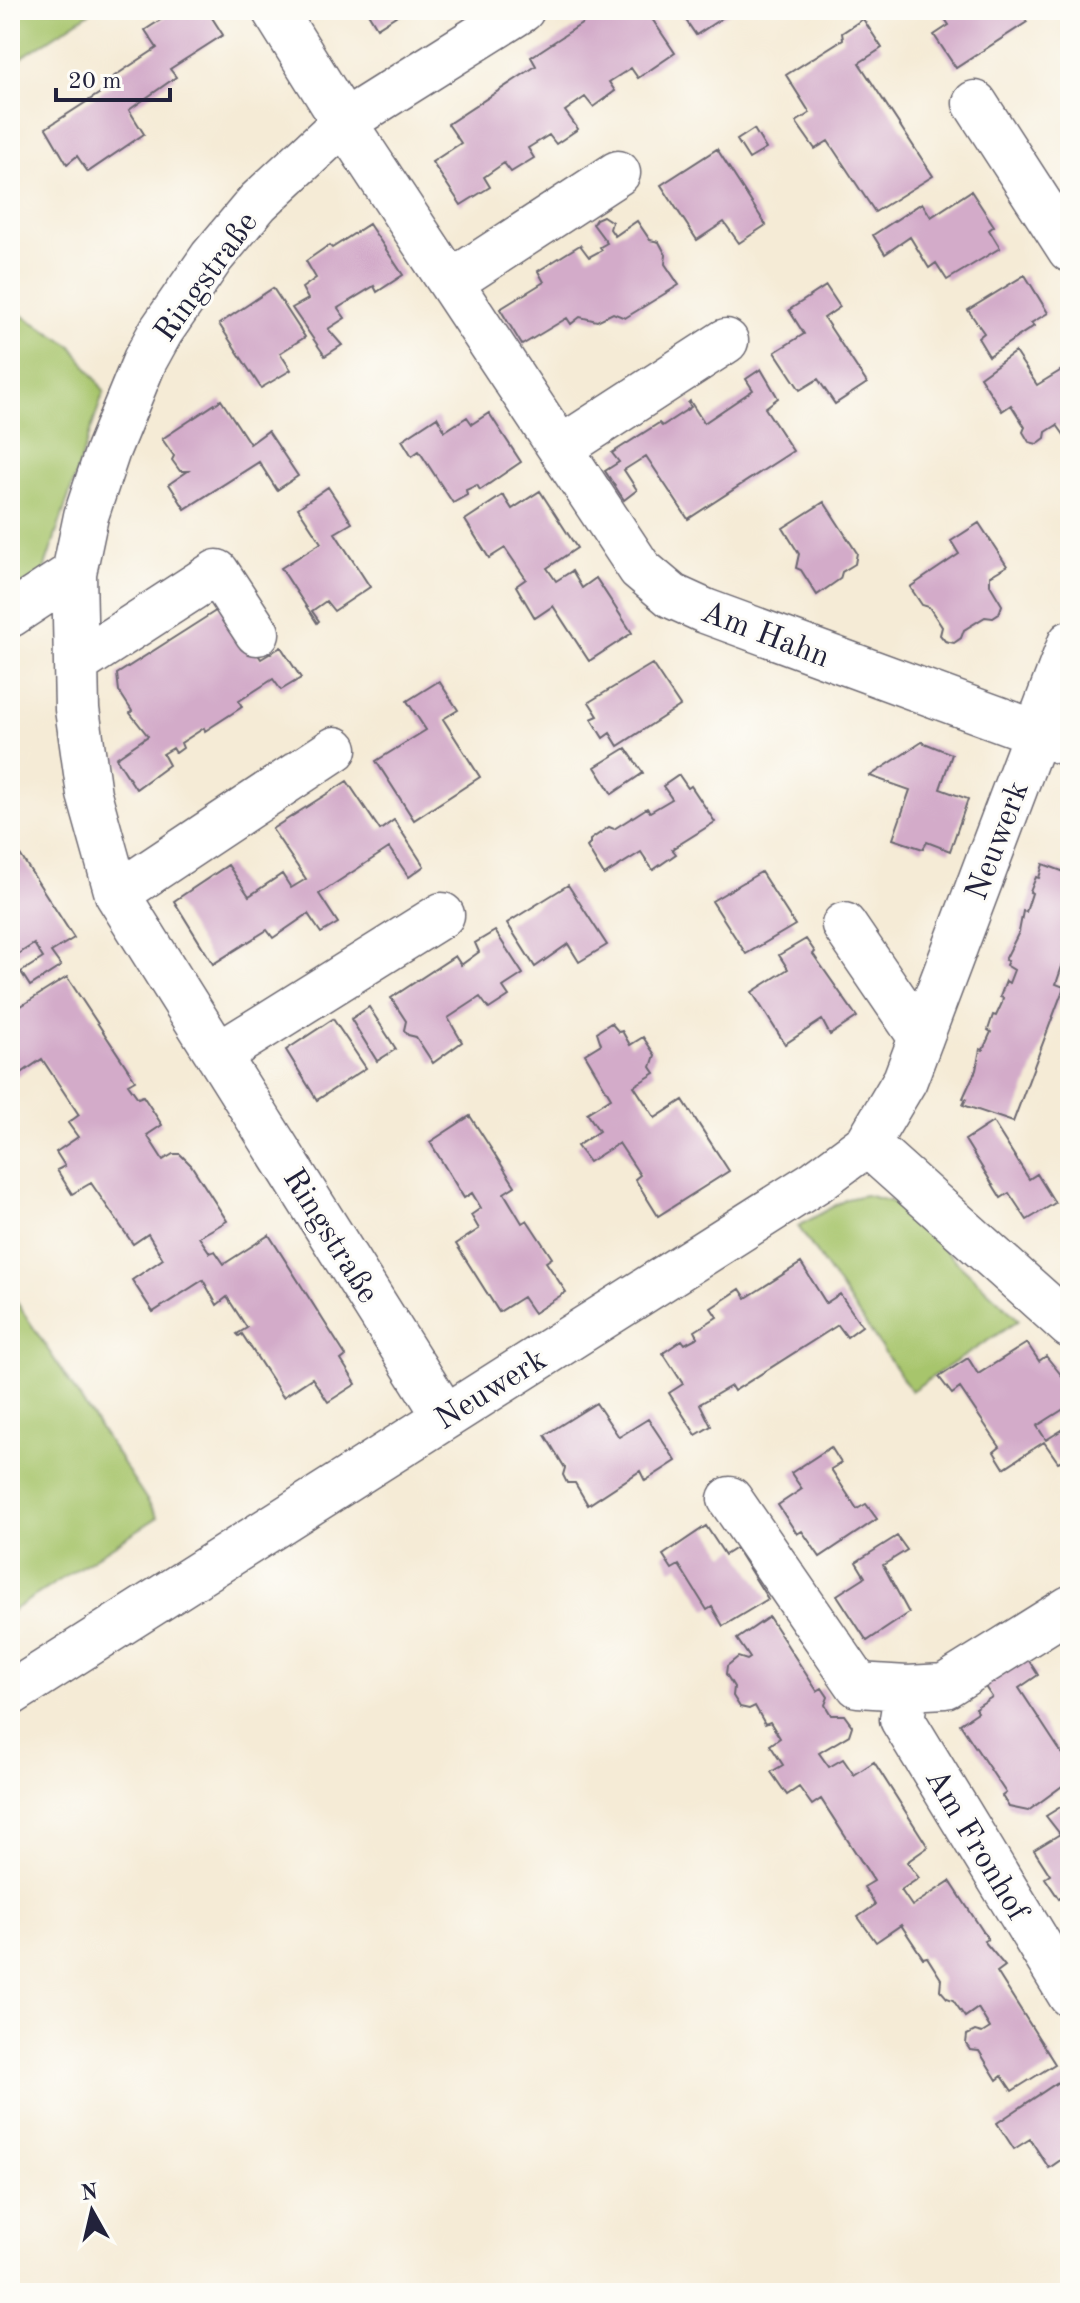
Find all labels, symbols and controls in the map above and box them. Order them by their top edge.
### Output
scale bar [56,52,170,102]
text: 20 m [68,70,122,94]
street label: Ringstraße [150,207,265,349]
street label: Am Hahn [696,597,833,675]
street label: Neuwerk [962,777,1036,905]
street label: Ringstraße [276,1164,383,1309]
street label: Neuwerk [430,1344,553,1437]
street label: Am Fronhof [918,1764,1034,1928]
north arrow [52,2171,132,2251]
text: N [80,2181,100,2205]

